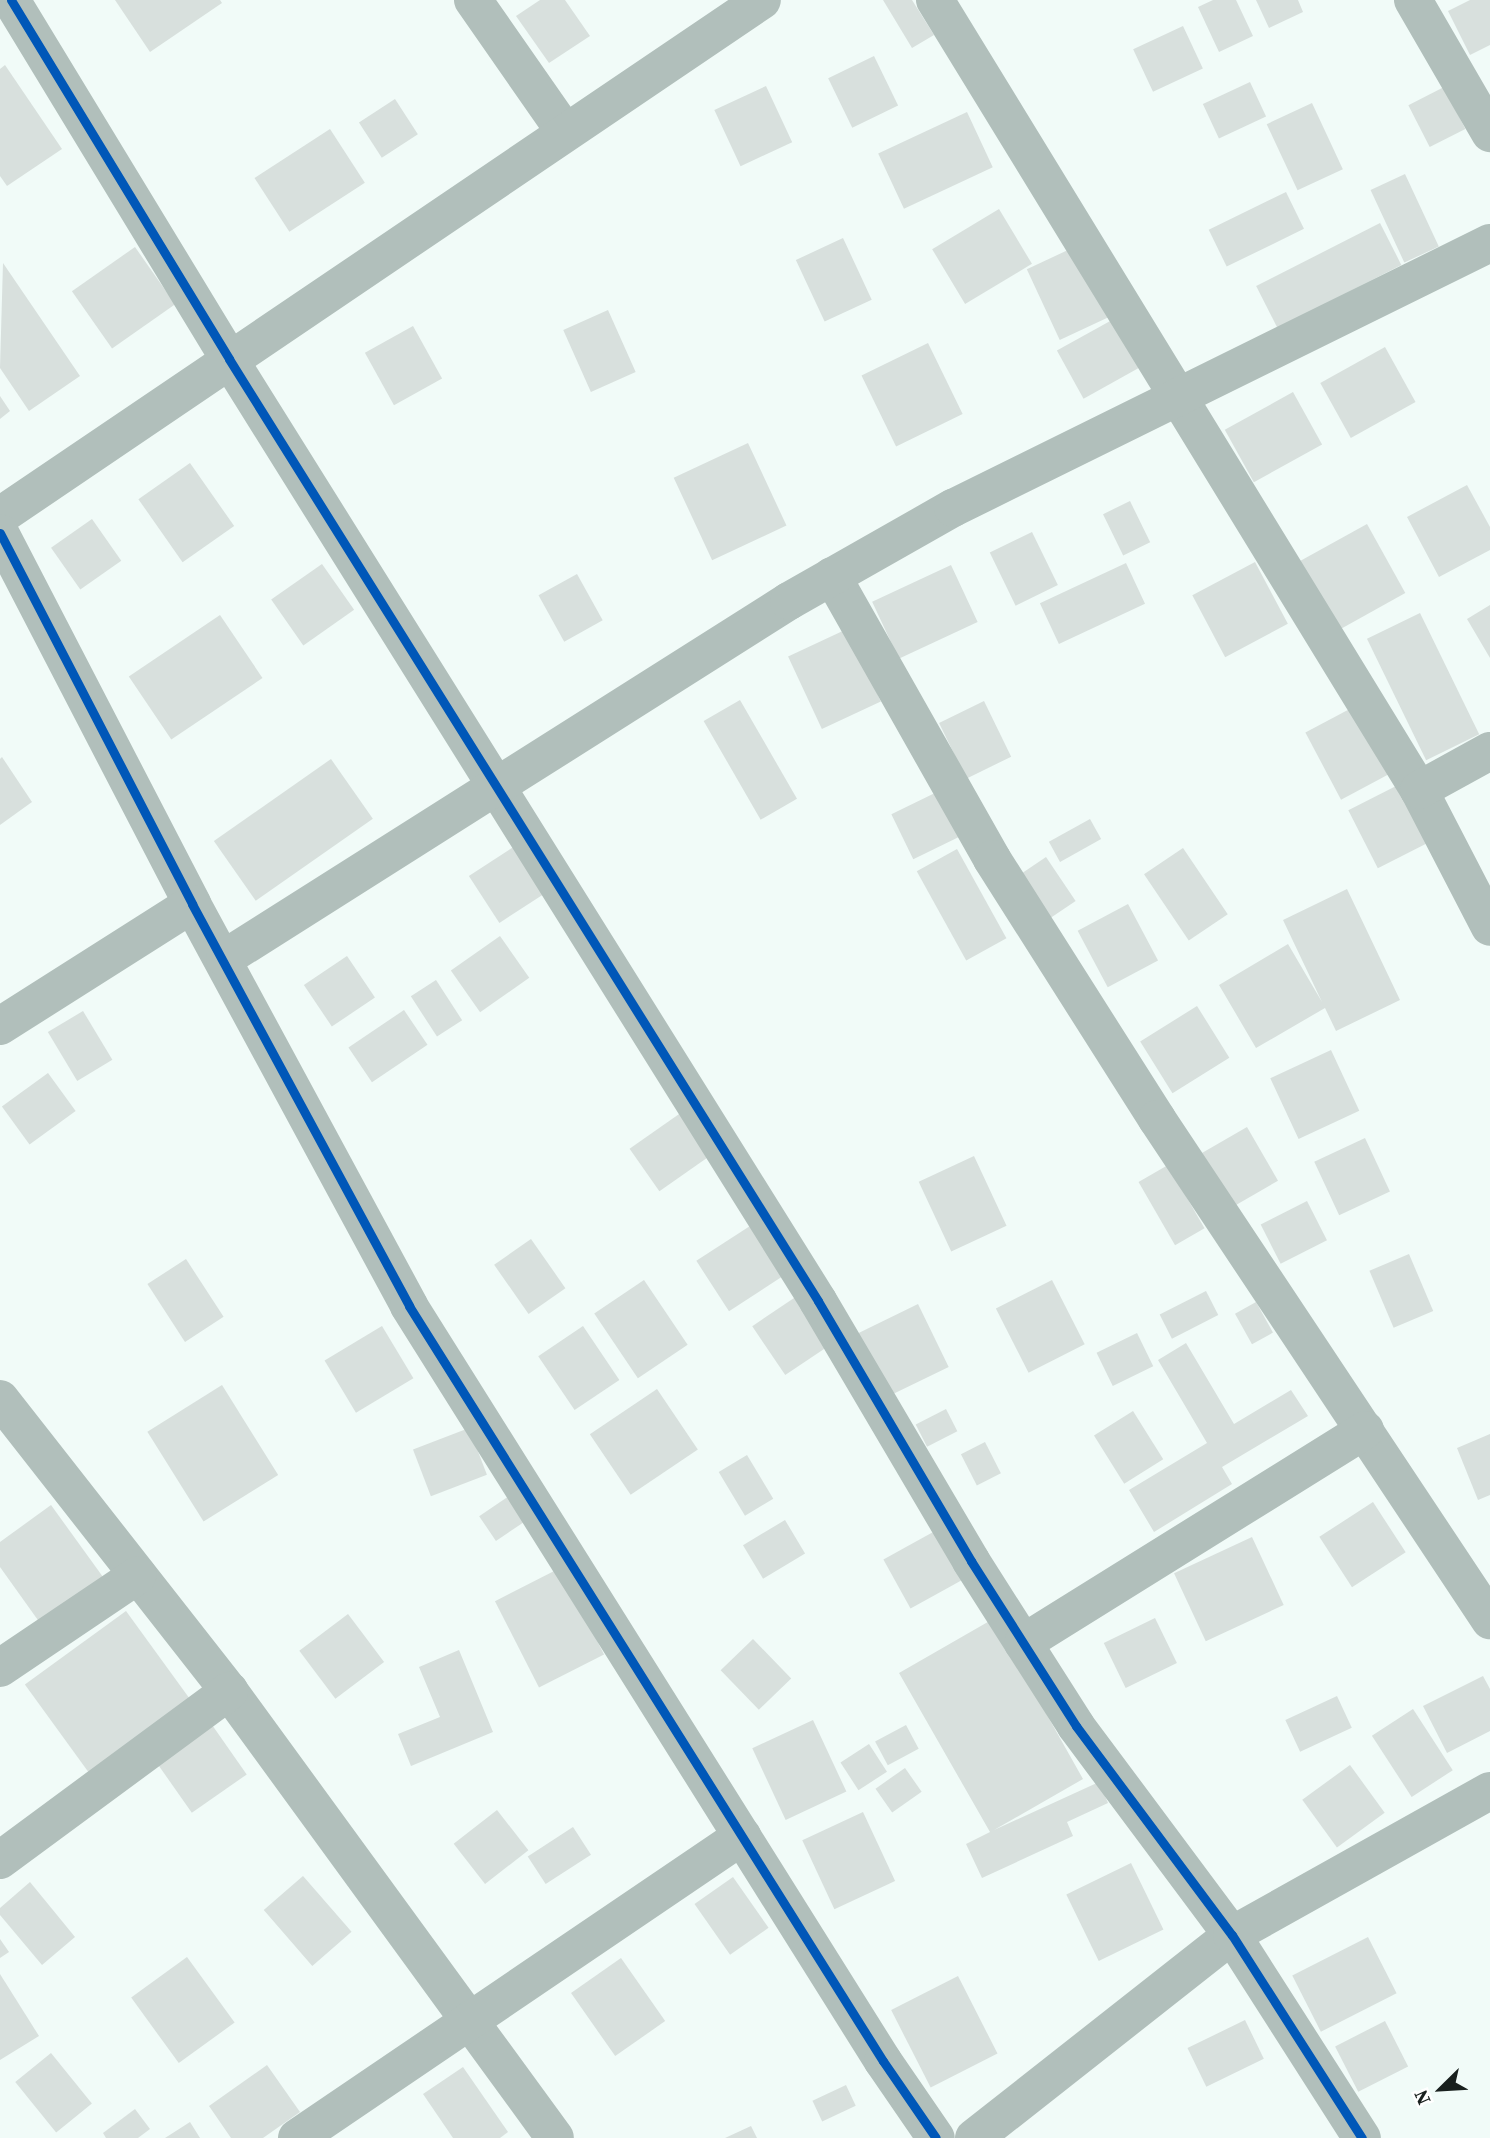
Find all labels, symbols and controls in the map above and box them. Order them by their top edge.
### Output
north arrow [1406,2054,1476,2124]
text: N [1407,2086,1437,2109]

